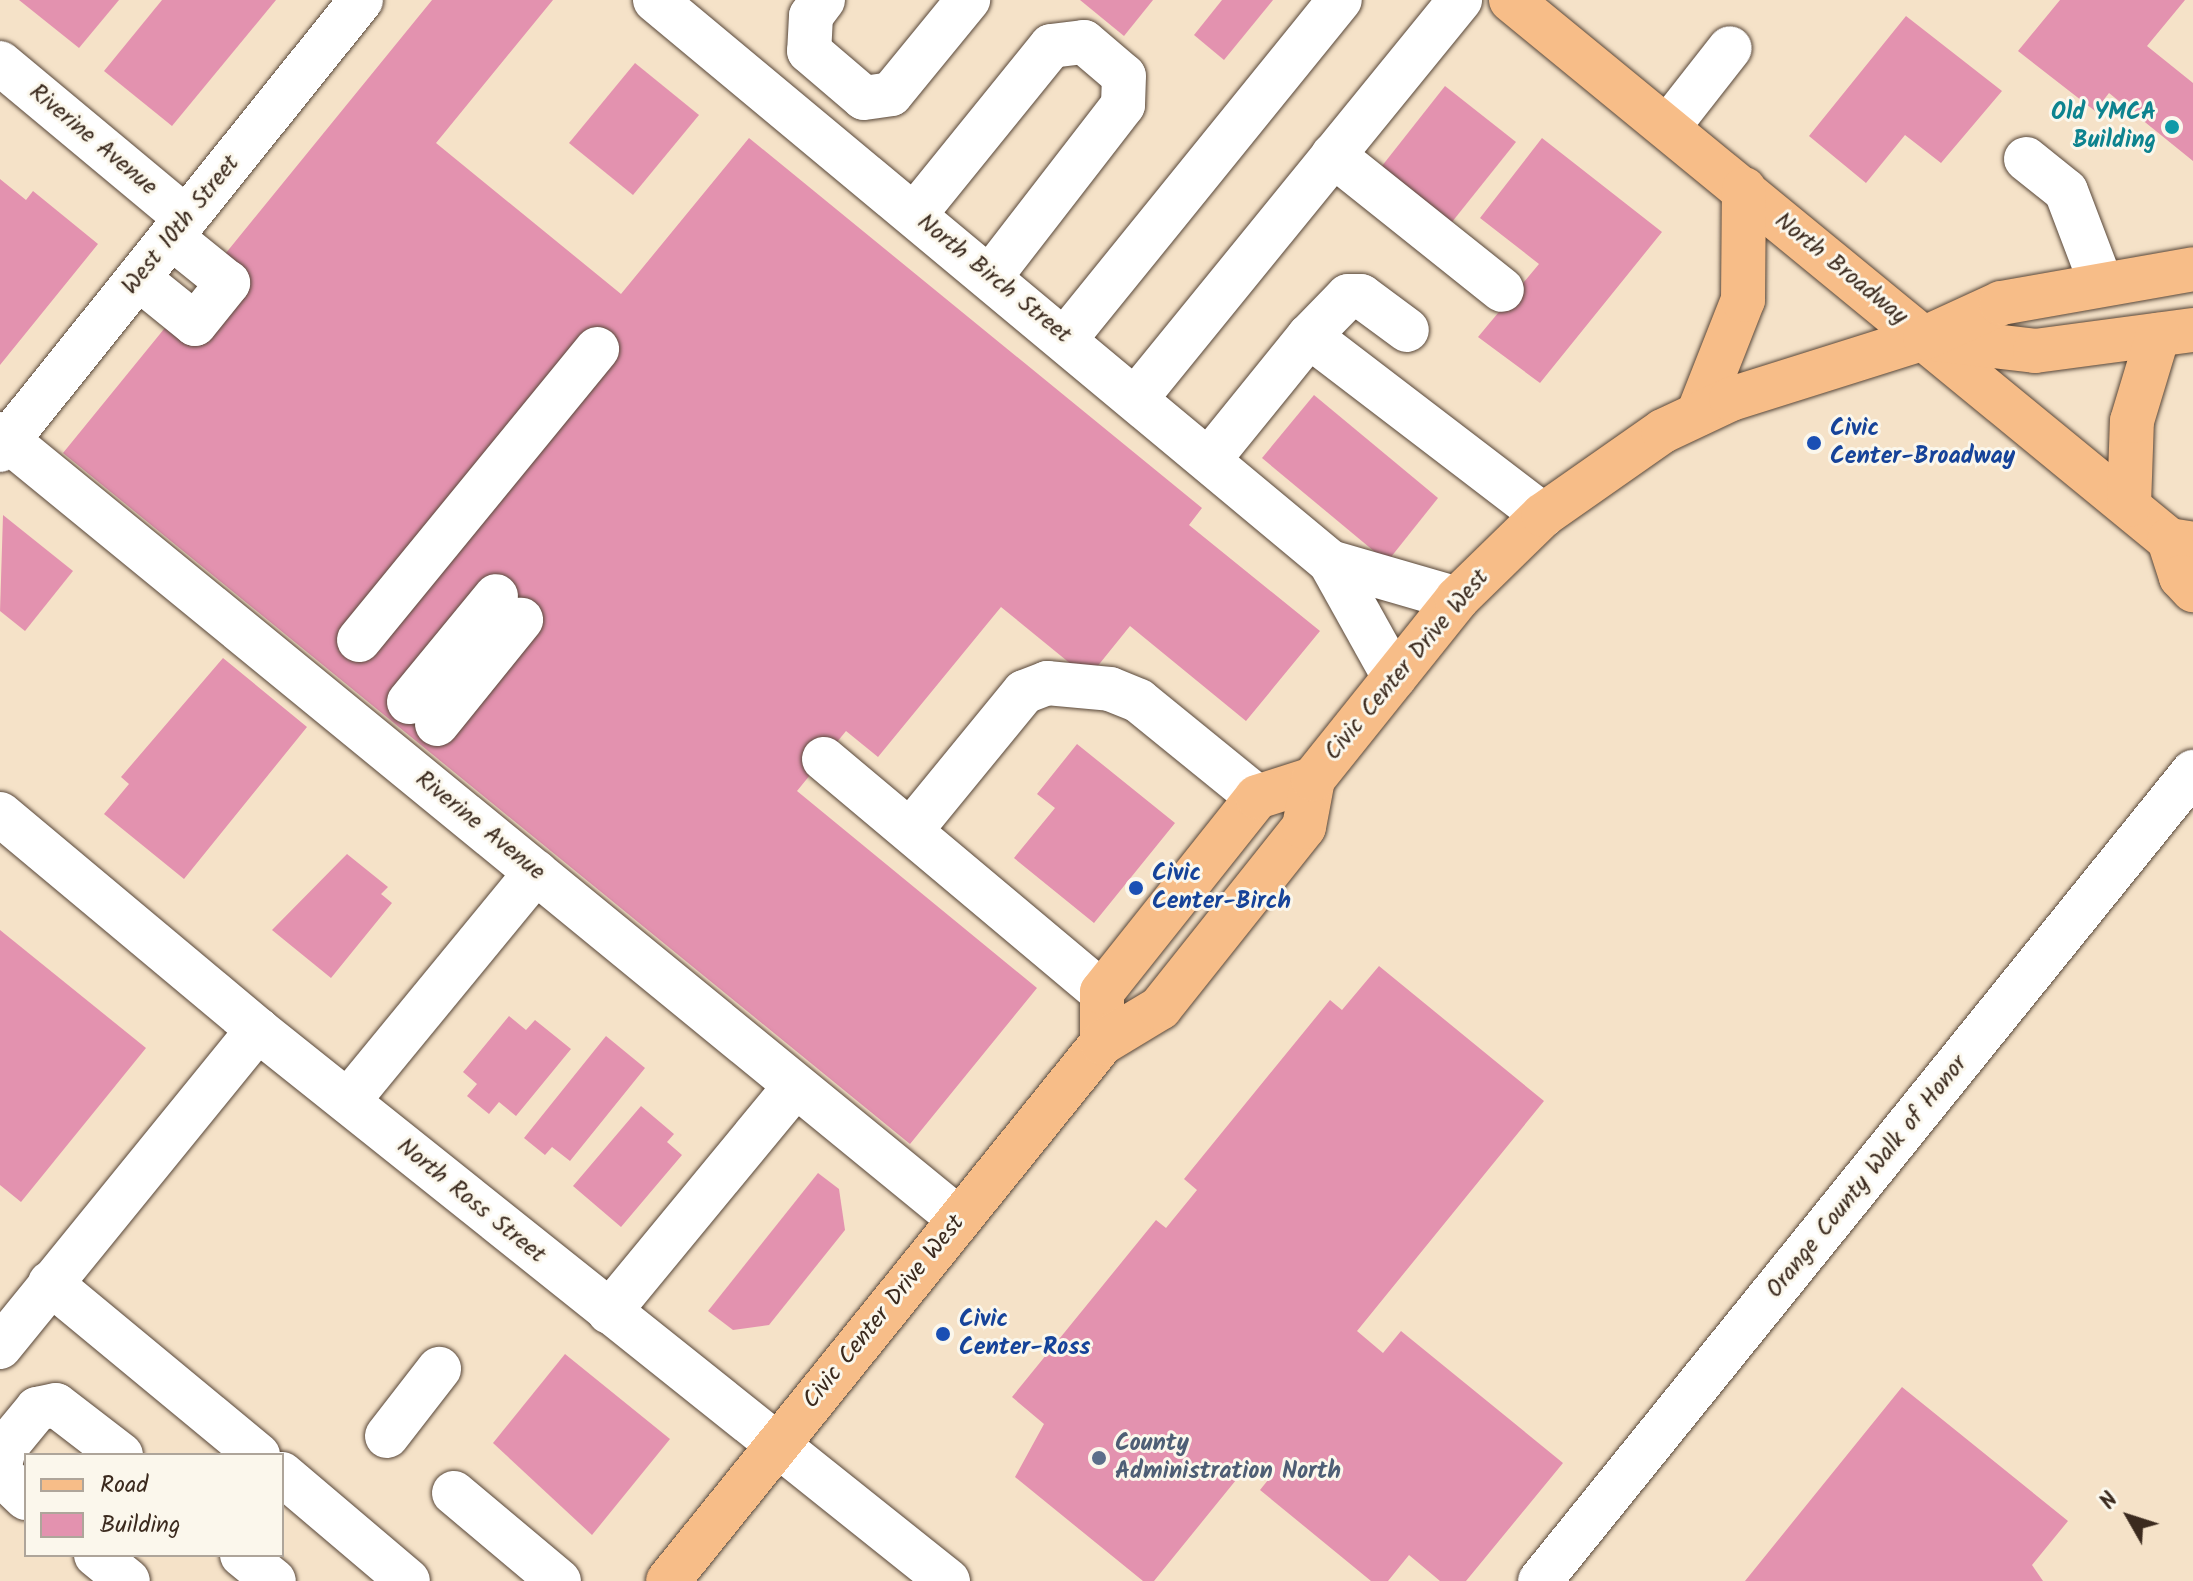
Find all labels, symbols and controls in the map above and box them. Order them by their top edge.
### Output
street label: Riverine Avenue [23,78,163,202]
place label: Old YMCA Building [2051,99,2156,155]
marker: Old YMCA Building [2163,118,2181,136]
street label: West 10th Street [116,150,246,300]
street label: North Broadway [1769,207,1913,331]
street label: North Birch Street [911,208,1077,350]
place label: Civic Center-Broadway [1830,415,2015,471]
marker: Civic Center-Broadway [1805,434,1823,452]
street label: Civic Center Drive West [1319,564,1495,766]
street label: Riverine Avenue [409,765,551,887]
place label: Civic Center-Birch [1152,860,1291,916]
marker: Civic Center-Birch [1127,879,1145,897]
street label: Orange County Walk of Honor [1760,1050,1974,1304]
street label: North Ross Street [391,1132,551,1270]
street label: Civic Center Drive West [797,1209,971,1415]
place label: Civic Center-Ross [959,1306,1091,1362]
marker: Civic Center-Ross [934,1325,952,1343]
place label: County Administration North [1115,1430,1341,1486]
marker: County Administration North [1090,1449,1108,1467]
legend [24,1453,284,1557]
text: Road [100,1466,148,1505]
north arrow [2089,1477,2169,1557]
text: N [2092,1485,2128,1518]
text: Building [100,1506,180,1545]

